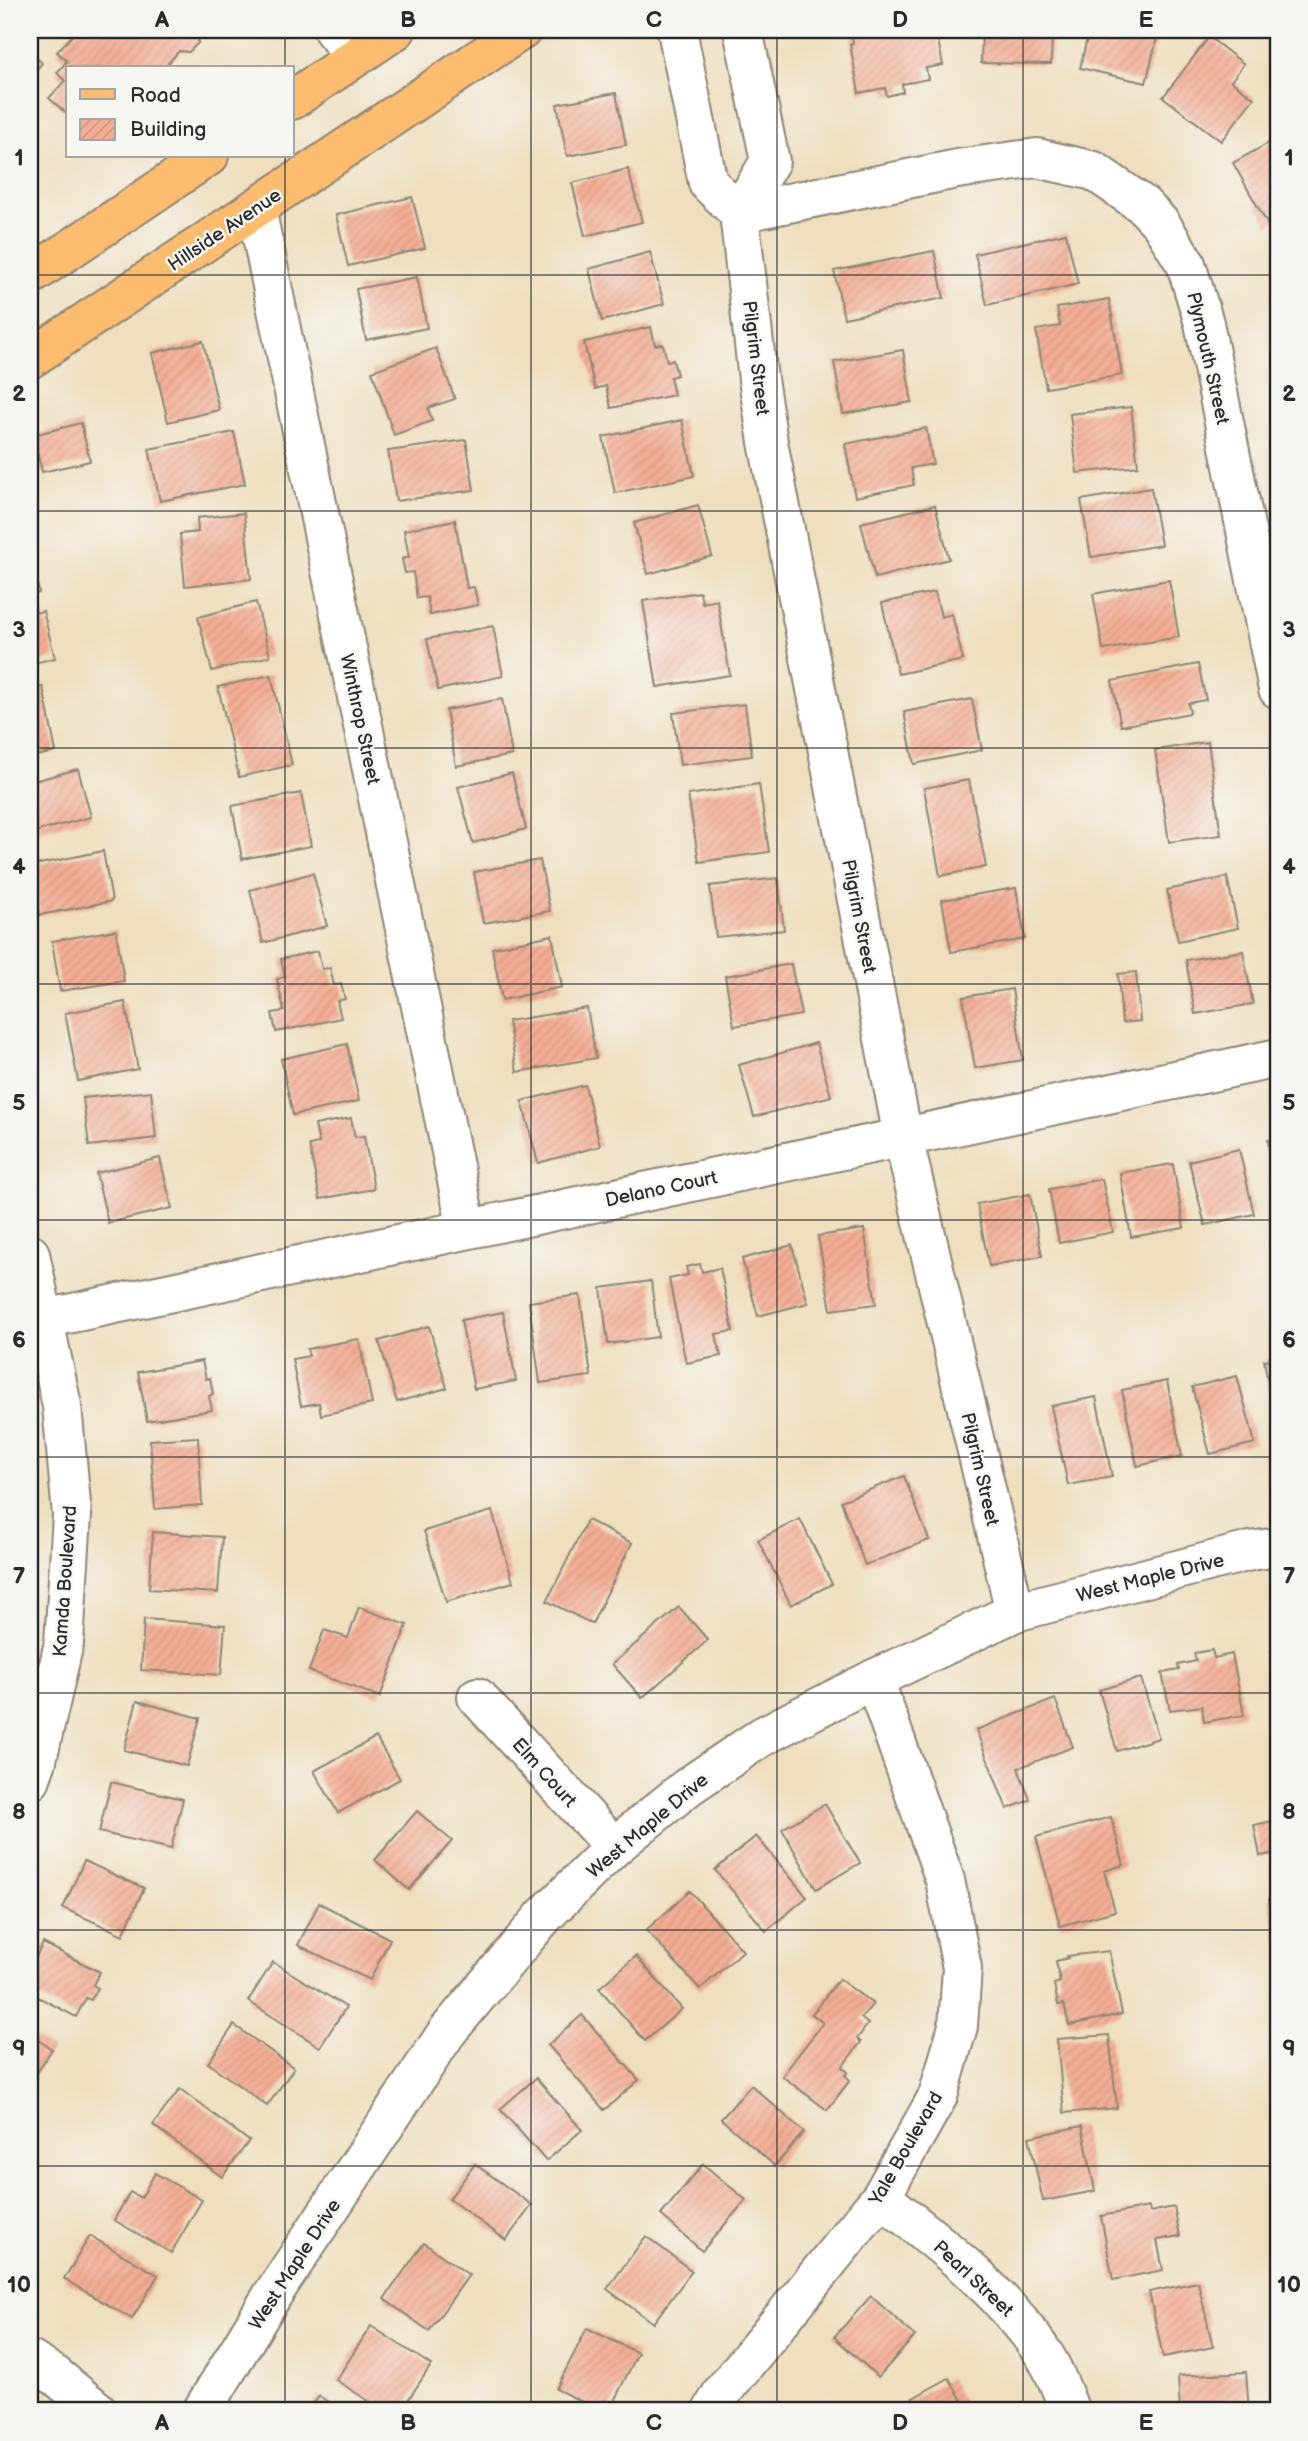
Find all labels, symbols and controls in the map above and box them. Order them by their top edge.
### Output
text: A [154,6,170,34]
text: B [400,6,416,34]
text: C [646,6,662,34]
text: D [892,6,908,34]
text: E [1139,6,1154,34]
legend [66,66,294,158]
text: Road [130,83,181,108]
text: Building [130,117,206,142]
text: 1 [14,144,24,172]
text: 1 [1284,144,1294,172]
street label: Hillside Avenue [164,184,286,277]
street label: Plymouth Street [1181,290,1234,427]
street label: Pilgrim Street [737,300,774,417]
text: 2 [12,380,26,408]
text: 2 [1282,380,1296,408]
text: 3 [12,616,26,644]
text: 3 [1282,616,1296,644]
street label: Winthrop Street [334,652,385,787]
text: 4 [12,853,26,881]
text: 4 [1282,853,1296,881]
street label: Pilgrim Street [836,857,881,975]
text: 5 [12,1089,26,1117]
text: 5 [1282,1089,1296,1117]
street label: Delano Court [603,1166,720,1213]
text: 6 [12,1326,26,1354]
text: 6 [1282,1326,1296,1354]
street label: Pilgrim Street [955,1411,1004,1528]
street label: Kamda Boulevard [49,1505,82,1658]
street label: West Maple Drive [1074,1549,1227,1608]
text: 7 [13,1562,26,1590]
text: 7 [1283,1562,1296,1590]
street label: Elm Court [507,1734,581,1812]
street label: West Maple Drive [583,1769,713,1884]
text: 8 [12,1798,26,1826]
text: 8 [1282,1798,1296,1826]
text: 9 [12,2035,26,2063]
text: 9 [1282,2035,1296,2063]
street label: Yale Boulevard [864,2088,948,2210]
street label: West Maple Drive [244,2195,346,2334]
street label: Pearl Street [928,2236,1018,2322]
text: 10 [7,2271,31,2299]
text: 10 [1277,2271,1301,2299]
text: A [154,2409,170,2437]
text: B [400,2409,416,2437]
text: C [646,2409,662,2437]
text: D [892,2409,908,2437]
text: E [1139,2409,1154,2437]

